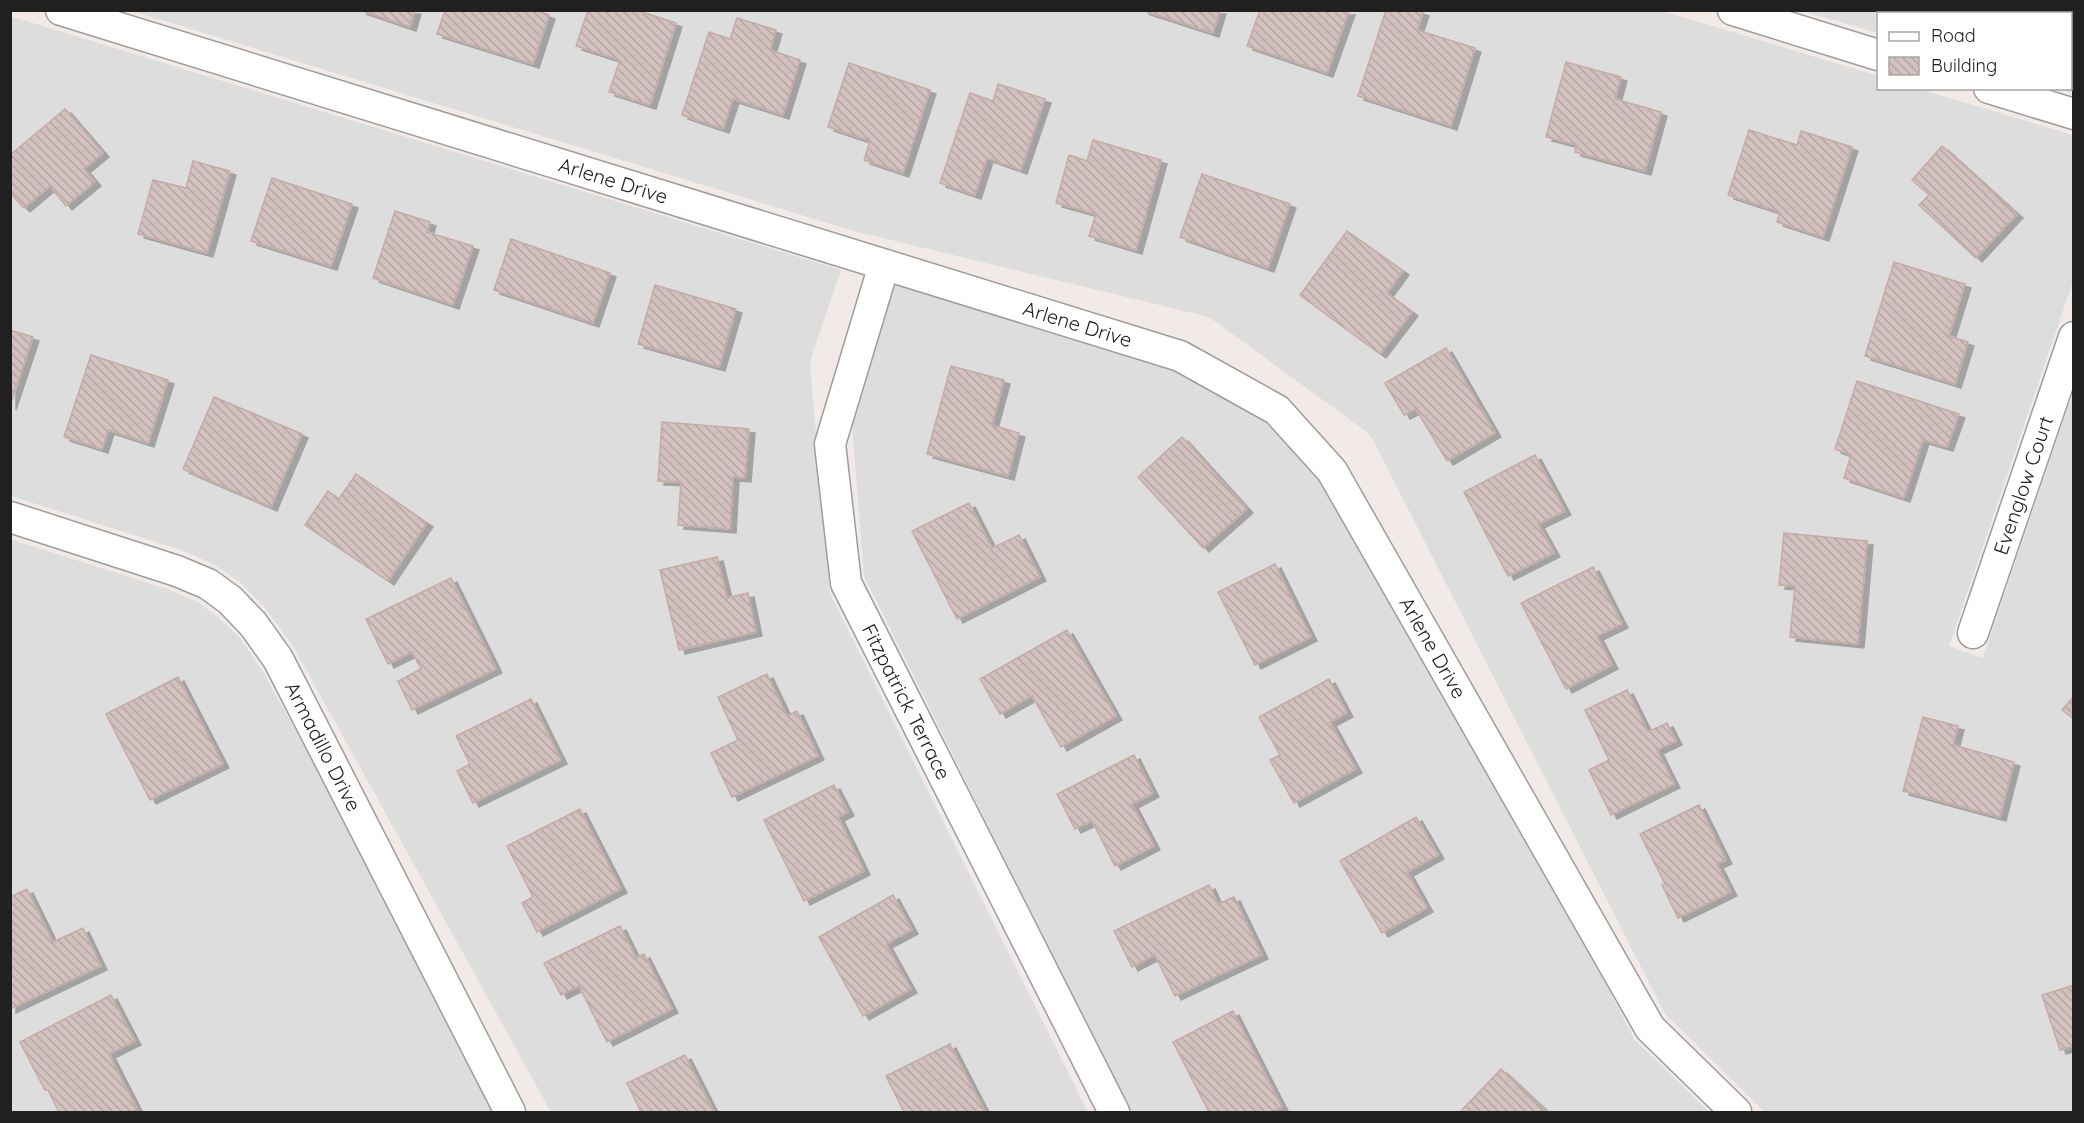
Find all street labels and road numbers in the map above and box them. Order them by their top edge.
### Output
street label: Arlene Drive [556,152,671,209]
street label: Arlene Drive [1020,295,1135,352]
street label: Evenglow Court [1988,412,2058,558]
street label: Arlene Drive [1395,592,1472,703]
street label: Fitzpatrick Terrace [857,619,957,784]
street label: Armadillo Drive [280,677,367,815]

